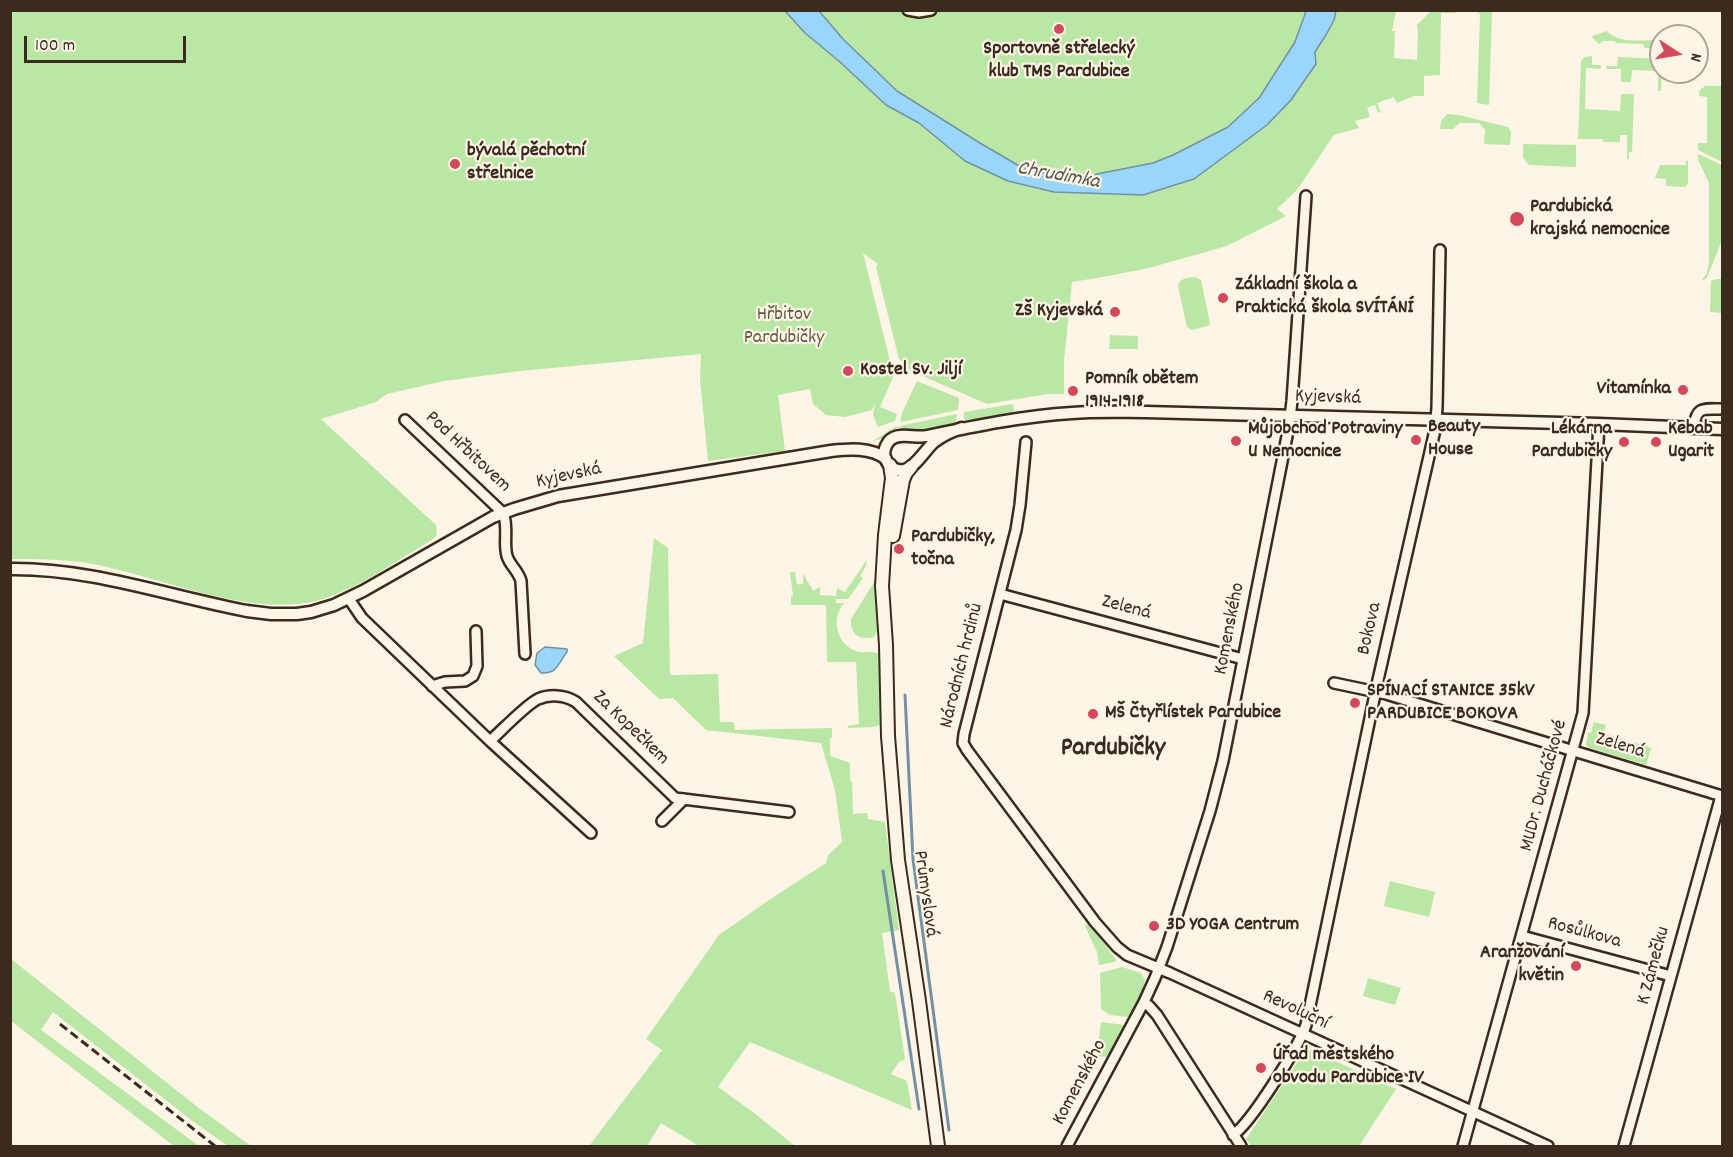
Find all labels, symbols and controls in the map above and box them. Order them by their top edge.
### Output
marker: Sportovně střelecký klub TMS Pardubice [1052,22,1066,36]
scale bar [27,24,189,62]
north arrow [1649,24,1709,84]
text: 100 m [35,34,75,59]
place label: Sportovně střelecký klub TMS Pardubice [983,38,1135,85]
text: N [1683,51,1707,64]
place label: bývalá pěchotní střelnice [467,140,585,187]
marker: bývalá pěchotní střelnice [448,157,462,171]
water label: Chrudimka [1015,157,1101,197]
place label: Pardubická krajská nemocnice [1530,196,1670,243]
marker: Pardubická krajská nemocnice [1508,210,1526,228]
place label: Základní škola a Praktická škola SVÍTÁNÍ [1235,274,1413,321]
marker: Základní škola a Praktická škola SVÍTÁNÍ [1216,291,1230,305]
place label: ZŠ Kyjevská [1015,300,1103,324]
park label: Hřbitov Pardubičky [744,304,824,351]
marker: ZŠ Kyjevská [1108,305,1122,319]
place label: Kostel Sv. Jiljí [860,359,962,383]
marker: Kostel Sv. Jiljí [841,364,855,378]
place label: Pomník obětem 1914-1918 [1085,368,1199,415]
place label: Vitamínka [1597,378,1671,402]
marker: Vitamínka [1676,383,1690,397]
marker: Pomník obětem 1914-1918 [1066,384,1080,398]
street label: Kyjevská [1294,386,1362,412]
street label: Pod Hřbitovem [419,407,515,499]
place label: Beauty House [1428,416,1480,463]
place label: Můjobchod Potraviny U Nemocnice [1248,418,1403,465]
place label: Lékárna Pardubičky [1531,418,1612,465]
place label: Kebab Ugarit [1668,418,1714,465]
marker: Beauty House [1409,433,1423,447]
marker: Můjobchod Potraviny U Nemocnice [1229,434,1243,448]
marker: Lékárna Pardubičky [1617,435,1631,449]
marker: Kebab Ugarit [1649,435,1663,449]
street label: Kyjevská [534,458,604,496]
place label: Pardubičky, točna [911,526,995,573]
marker: Pardubičky, točna [892,542,906,556]
street label: Komenského [1210,581,1252,677]
street label: Zelená [1099,591,1153,627]
street label: Bokova [1353,600,1389,658]
street label: Národních hrdinů [936,601,990,731]
place label: SPÍNACÍ STANICE 35kV PARDUBICE BOKOVA [1367,680,1535,727]
street label: Za Kopečkem [587,686,673,772]
marker: SPÍNACÍ STANICE 35kV PARDUBICE BOKOVA [1348,696,1362,710]
place label: MŠ Čtyřlístek Pardubice [1105,702,1281,726]
marker: MŠ Čtyřlístek Pardubice [1086,707,1100,721]
street label: MUDr. Ducháčkové [1516,718,1574,854]
street label: Zelená [1592,728,1648,766]
district label: Pardubičky [1061,734,1165,766]
street label: Průmyslová [906,849,942,939]
street label: Rosůlkova [1545,913,1623,955]
place label: 3D YOGA Centrum [1166,914,1299,938]
marker: 3D YOGA Centrum [1147,919,1161,933]
street label: K Zámečku [1633,924,1677,1008]
place label: Aranžování květin [1480,942,1564,989]
marker: Aranžování květin [1569,959,1583,973]
street label: Revoluční [1258,985,1332,1037]
street label: Komenského [1049,1036,1113,1130]
place label: Úřad městského obvodu Pardubice IV [1273,1044,1424,1091]
marker: Úřad městského obvodu Pardubice IV [1254,1061,1268,1075]

